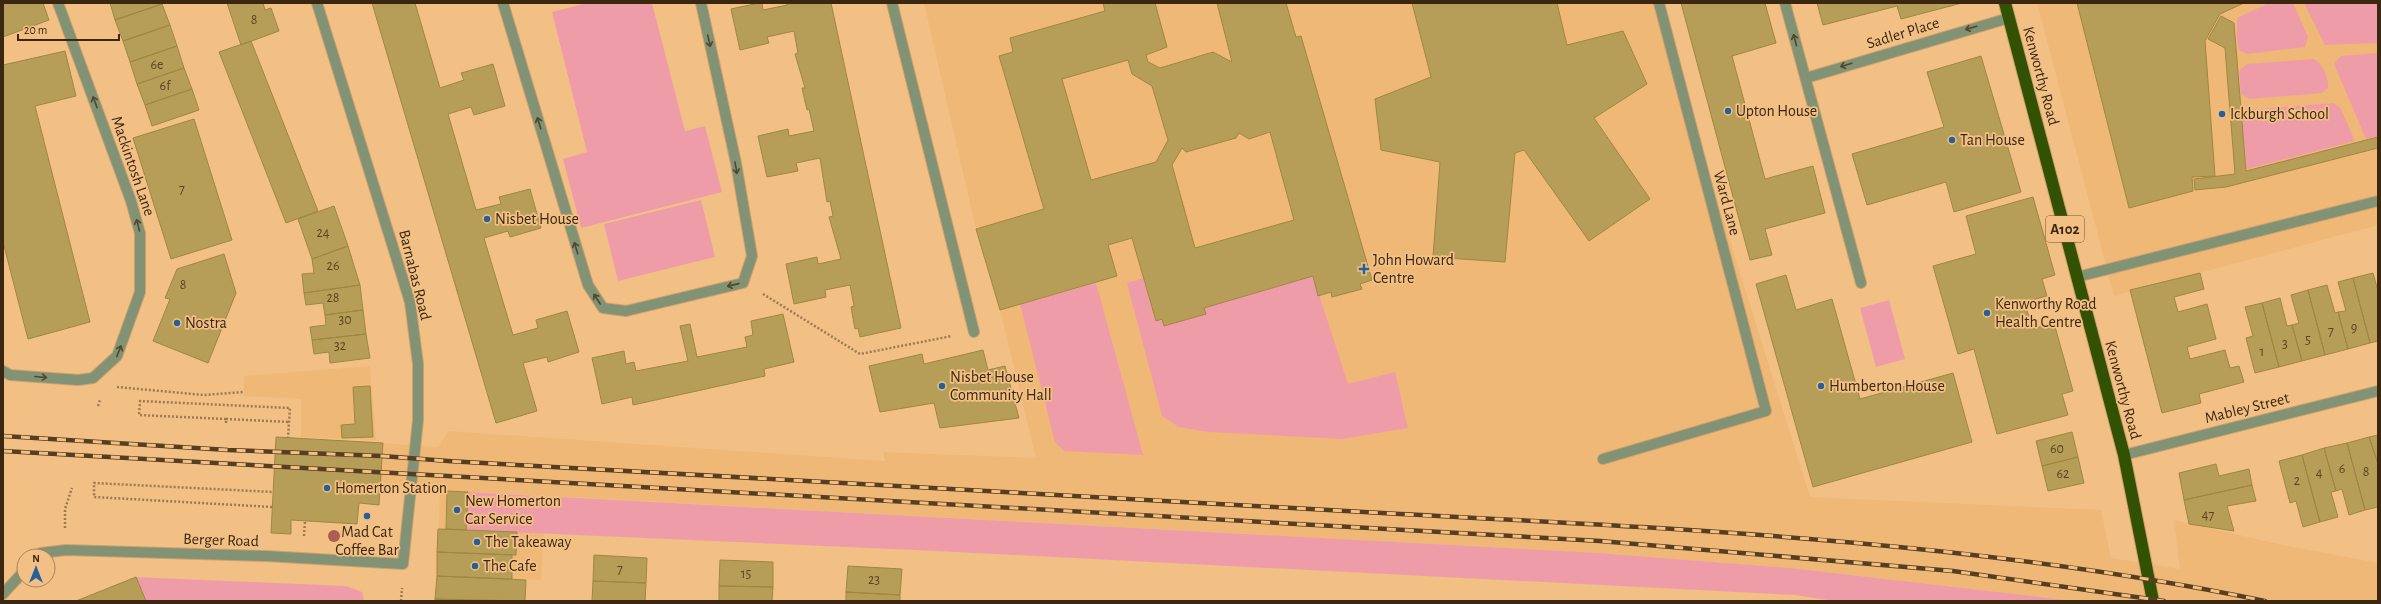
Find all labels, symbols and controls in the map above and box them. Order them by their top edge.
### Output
house number: 8 [251,13,257,27]
street label: Sadler Place [1865,14,1941,52]
scale bar [18,16,119,42]
text: 20 m [24,24,47,36]
one-way arrow [1965,25,1978,33]
street label: Kenworthy Road [2019,25,2062,127]
one-way arrow [706,34,714,47]
one-way arrow [1791,34,1798,47]
house number: 6e [150,58,164,72]
one-way arrow [1840,62,1853,69]
house number: 6f [160,79,171,93]
one-way arrow [90,97,98,109]
place label: Upton House [1736,103,1817,119]
marker: Upton House [1723,106,1733,116]
place label: Ickburgh School [2230,106,2329,122]
marker: Ickburgh School [2217,109,2227,119]
street label: Mackintosh Lane [108,114,158,218]
one-way arrow [535,117,542,130]
place label: Tan House [1960,132,2025,148]
marker: Tan House [1947,135,1957,145]
one-way arrow [733,161,741,174]
street label: Ward Lane [1711,169,1743,237]
house number: 7 [179,182,185,196]
place label: Nisbet House [495,211,579,227]
marker: Nisbet House [482,214,492,224]
road number: A102 [2046,216,2084,242]
one-way arrow [133,219,141,232]
house number: 24 [316,226,330,240]
street label: Barnabas Road [396,228,434,322]
one-way arrow [572,241,579,254]
place label: John Howard Centre [1373,252,1454,286]
house number: 26 [327,259,339,273]
marker: John Howard Centre [1358,263,1370,275]
house number: 8 [180,278,186,292]
one-way arrow [726,282,739,290]
house number: 28 [326,291,340,305]
one-way arrow [592,293,600,305]
place label: Kenworthy Road Health Centre [1995,296,2097,330]
marker: Kenworthy Road Health Centre [1982,308,1992,318]
house number: 30 [338,313,352,327]
place label: Nostra [185,315,227,331]
marker: Nostra [172,318,182,328]
house number: 9 [2351,321,2357,335]
house number: 7 [2328,324,2334,338]
house number: 5 [2305,333,2311,347]
house number: 3 [2282,337,2288,351]
house number: 32 [334,339,346,353]
street label: Kenworthy Road [2101,339,2144,441]
one-way arrow [116,345,123,357]
house number: 1 [2260,345,2264,359]
place label: Nisbet House Community Hall [950,369,1052,404]
one-way arrow [34,374,47,381]
place label: Humberton House [1829,378,1945,394]
marker: Nisbet House Community Hall [937,381,947,391]
marker: Humberton House [1816,381,1826,391]
street label: Mabley Street [2203,390,2291,427]
house number: 60 [2050,442,2064,456]
house number: 6 [2339,462,2345,476]
house number: 8 [2363,465,2369,479]
house number: 4 [2316,466,2323,480]
house number: 62 [2057,467,2069,481]
house number: 2 [2294,474,2300,488]
place label: Homerton Station [335,480,447,496]
marker: Homerton Station [322,483,332,493]
place label: New Homerton Car Service [465,493,561,527]
marker: New Homerton Car Service [452,505,462,515]
house number: 47 [2202,508,2214,522]
marker: Mad Cat Coffee Bar [362,511,372,521]
place label: Mad Cat Coffee Bar [335,524,399,558]
street label: Berger Road [183,531,259,549]
place label: The Takeaway [485,534,572,551]
marker: The Takeaway [472,537,482,547]
north arrow [16,548,56,588]
text: N [32,553,40,564]
place label: The Cafe [483,558,537,574]
marker: The Cafe [470,561,480,571]
house number: 7 [617,562,623,576]
house number: 15 [741,567,751,581]
house number: 23 [868,573,880,587]

